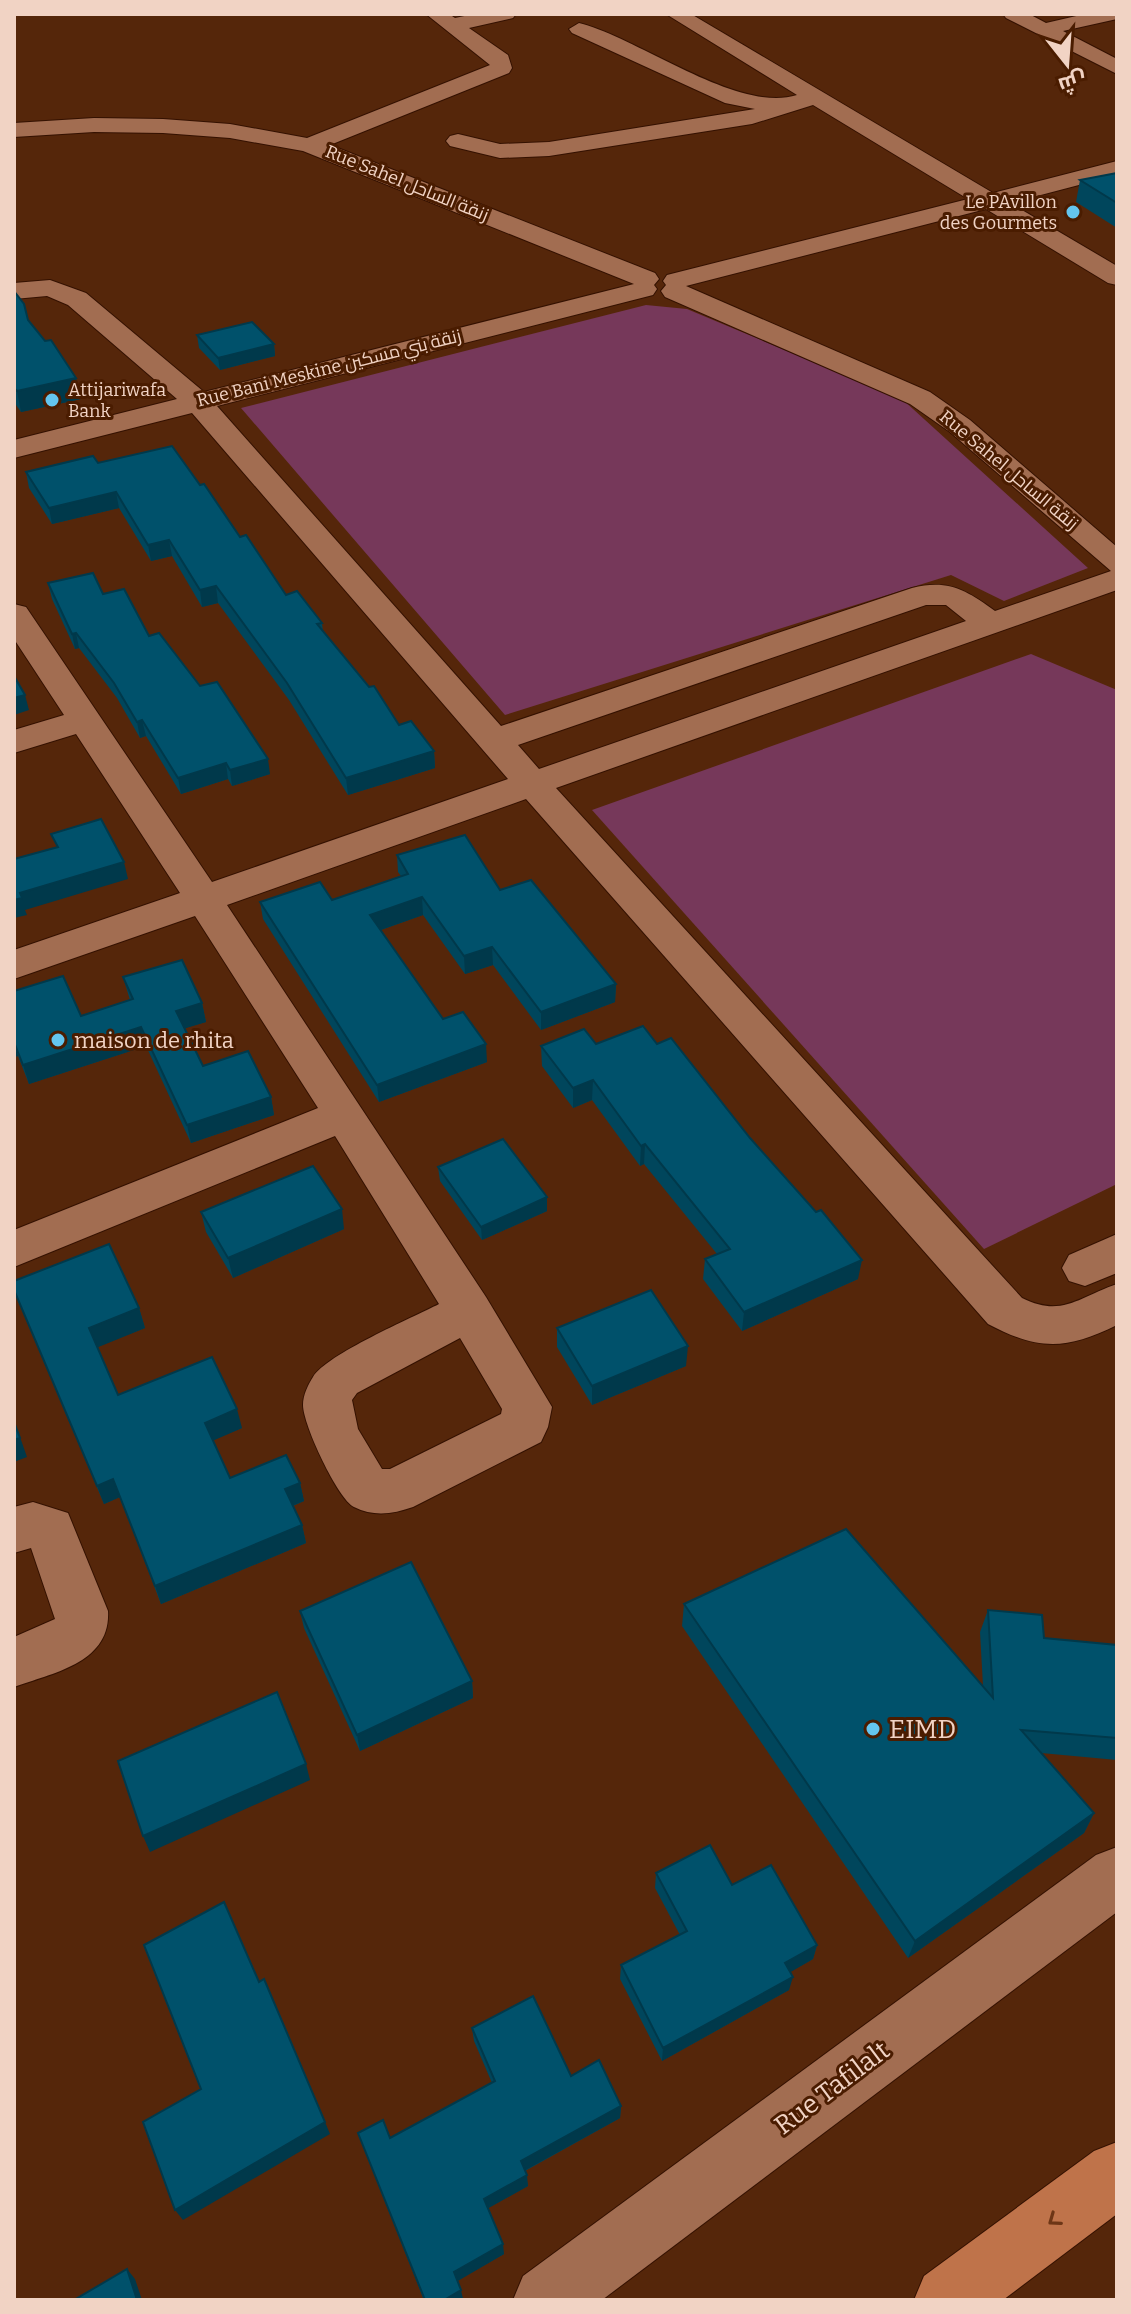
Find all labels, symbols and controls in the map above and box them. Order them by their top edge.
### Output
north arrow [1027,24,1107,104]
text: ش [1055,66,1090,100]
street label: Rue Sahel زنقة الساحل [322,140,492,226]
place label: Le PAvillon des Gourmets [940,191,1058,234]
marker: Le PAvillon des Gourmets [1064,203,1082,221]
street label: Rue Bani Meskine زنقة بني مسكين [194,324,464,414]
place label: Attijariwafa Bank [68,379,166,422]
marker: Attijariwafa Bank [43,391,61,409]
street label: Rue Sahel زنقة الساحل [935,406,1083,534]
place label: maison de rhita [74,1027,234,1054]
marker: maison de rhita [49,1031,67,1049]
place label: EIMD [889,1714,956,1745]
marker: EIMD [864,1720,882,1738]
street label: Rue Tafilalt [769,2034,896,2141]
one-way arrow [1048,2210,1063,2225]

